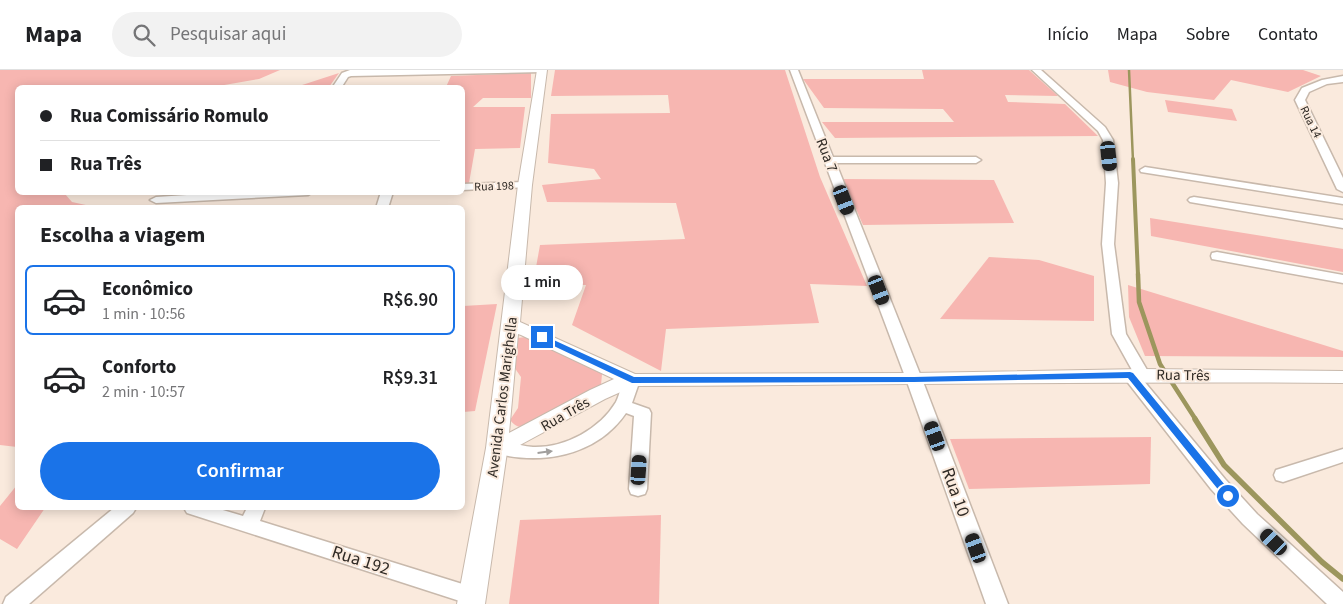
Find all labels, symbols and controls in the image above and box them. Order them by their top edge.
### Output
search box [112,12,462,57]
text: Mapa [25,17,82,52]
icon: search [130,21,158,49]
text: Pesquisar aqui [170,21,286,48]
text: Início [1047,22,1089,47]
text: Mapa [1117,22,1158,47]
text: Sobre [1186,22,1230,47]
text: Contato [1258,22,1318,47]
text: Rua Comissário Romulo [70,103,268,130]
street label: Rua 14 [1296,103,1326,141]
street label: Rua 7 [811,135,843,175]
car [1099,140,1118,172]
text: Rua Três [70,151,142,178]
street label: Rua 198 [474,177,514,196]
car [831,183,856,217]
text: Escolha a viagem [40,219,205,251]
callout: 1 min [501,264,583,300]
text: 1 min [523,271,561,293]
car [866,273,891,307]
text: Econômico [102,276,193,303]
icon: car [42,278,87,323]
text: R$6.90 [383,287,438,314]
text: 1 min · 10:56 [102,303,185,325]
street label: Avenida Carlos Marighella [482,316,523,478]
route end [531,326,553,348]
text: Conforto [102,354,176,381]
icon: car [42,356,87,401]
text: R$9.31 [383,365,438,392]
street label: Rua Três [1156,365,1210,386]
text: 2 min · 10:57 [102,381,185,403]
street label: Rua Três [537,392,594,437]
car [922,419,947,453]
button: Confirmar [40,442,440,500]
one-way arrow [538,448,554,456]
car [630,455,647,485]
street label: Rua 10 [935,464,976,520]
route start [1217,485,1239,507]
car [1258,526,1290,558]
car [963,531,988,565]
street label: Rua 192 [329,539,393,582]

